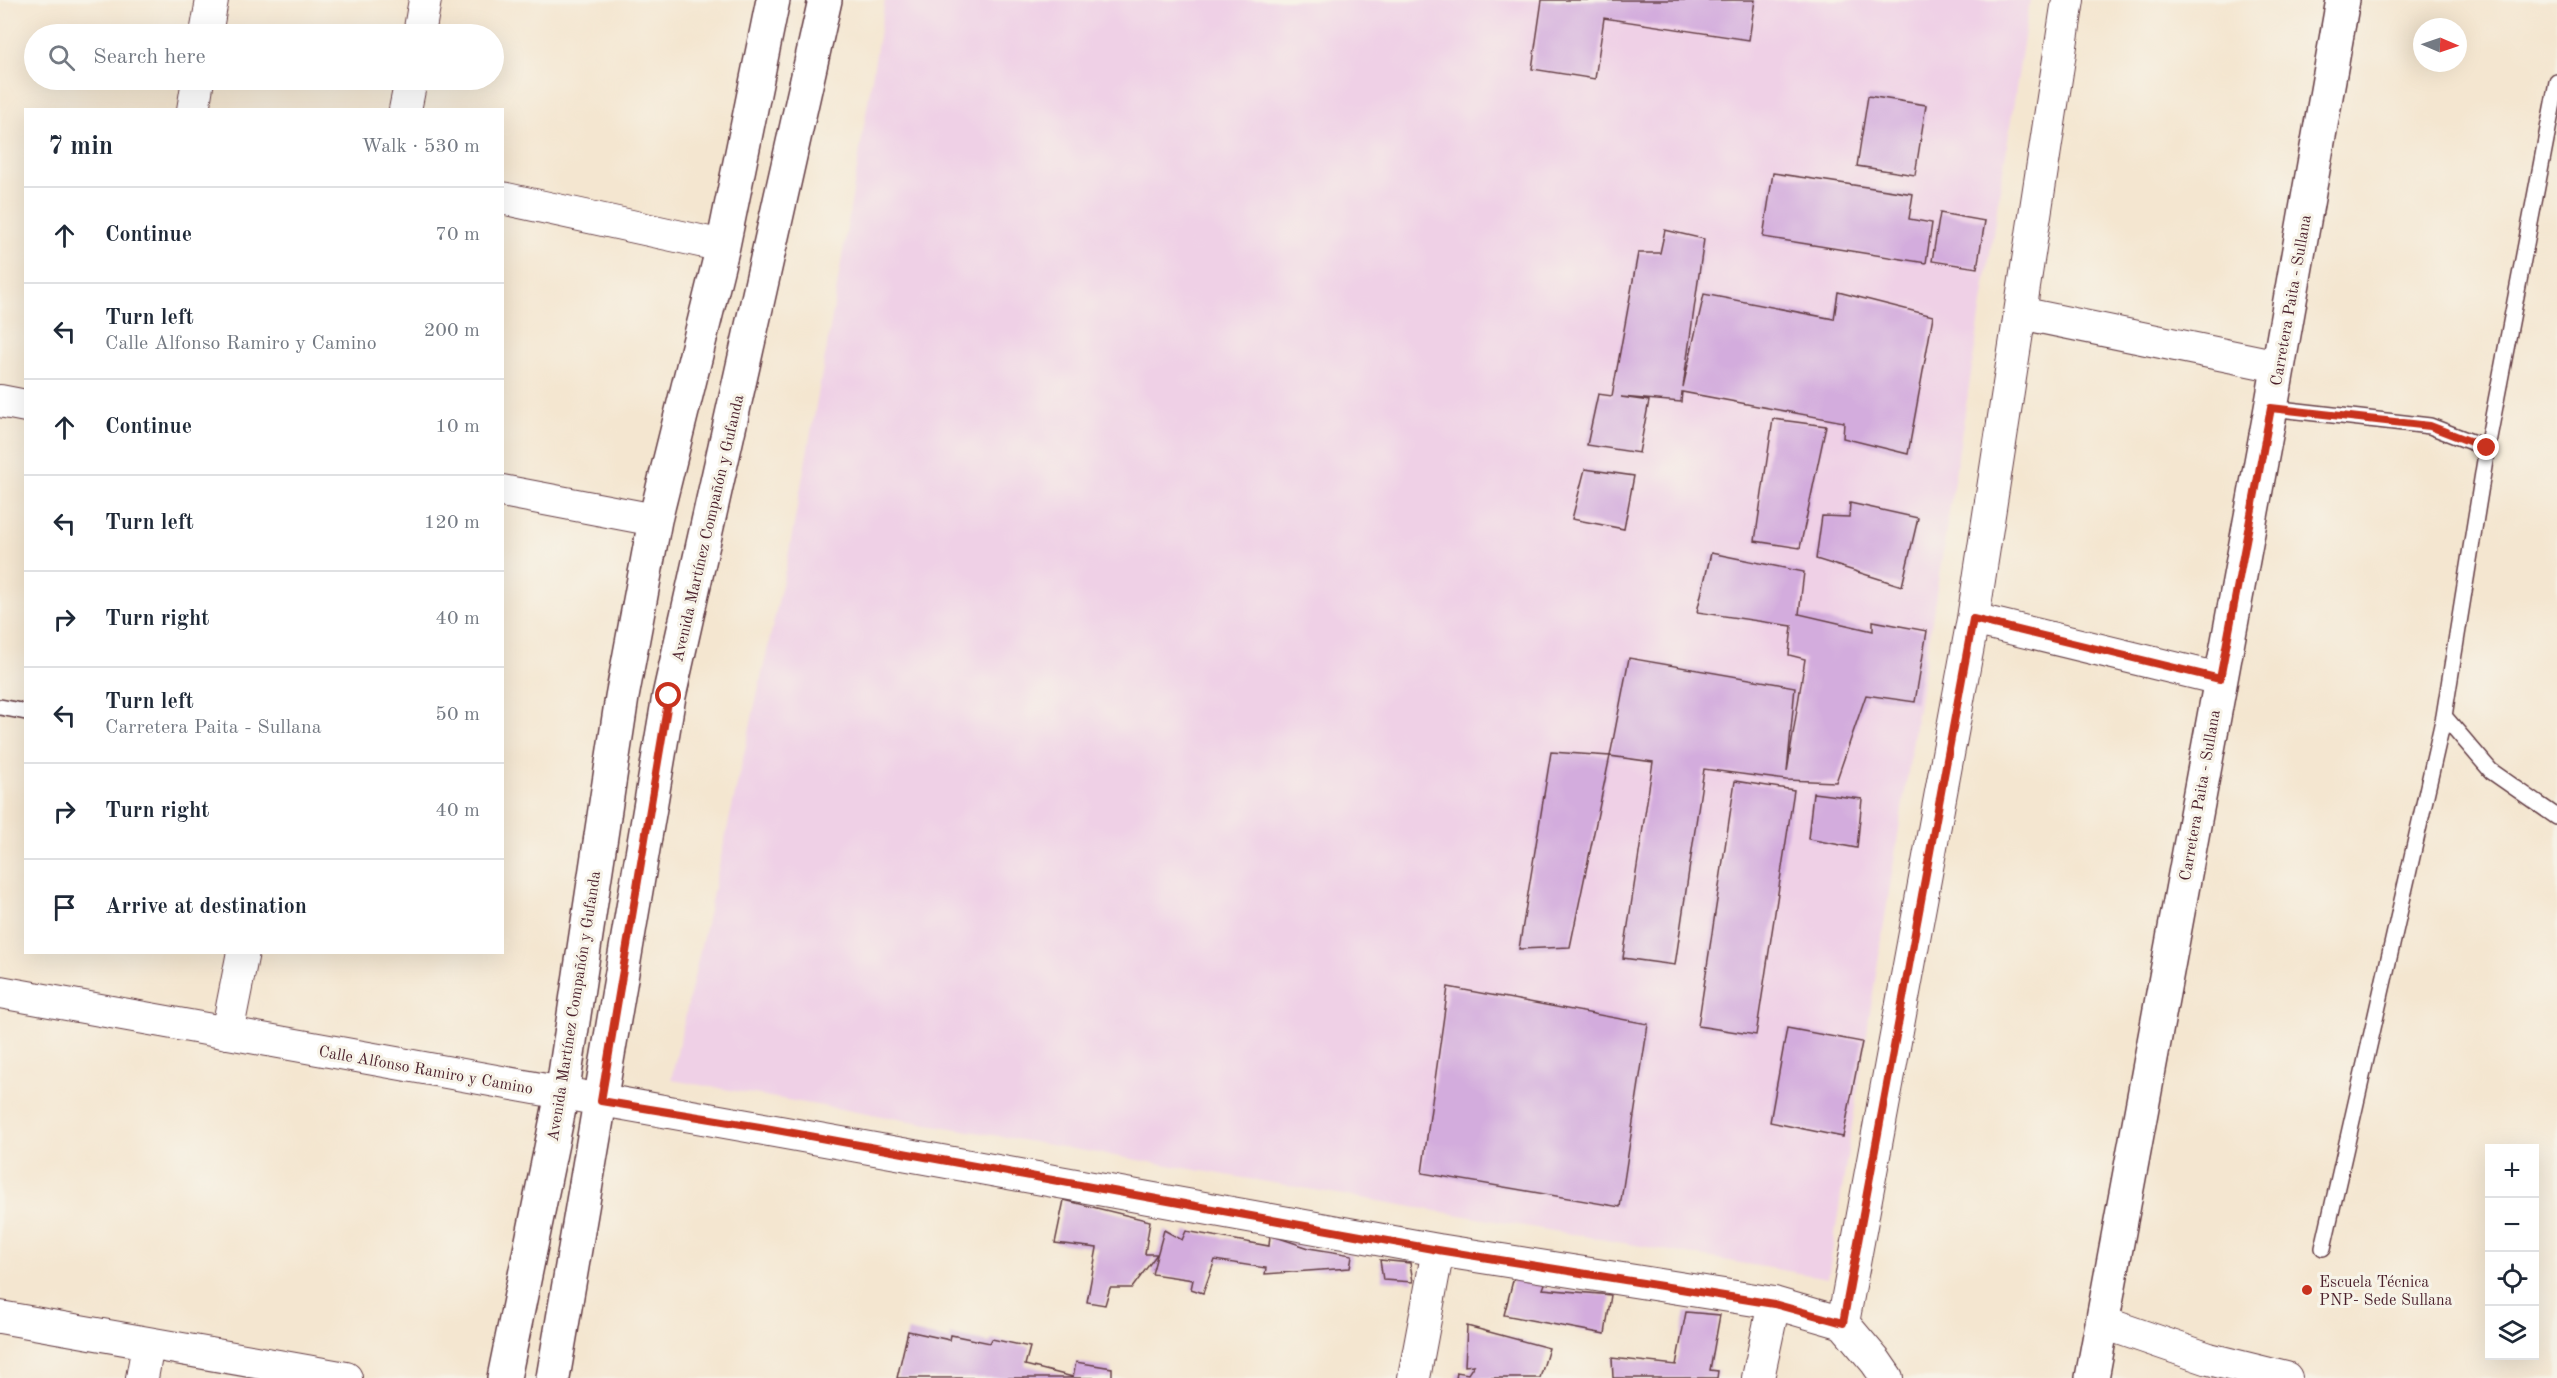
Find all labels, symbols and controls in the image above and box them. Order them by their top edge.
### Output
north arrow [2413,18,2467,72]
search box [24,24,504,90]
icon: search [45,41,78,74]
text: Search here [93,46,206,68]
text: 7 min [48,134,113,160]
text: Walk · 530 m [361,137,480,157]
street label: Carretera Paita - Sullana [2269,214,2315,387]
icon: ahead [48,219,81,252]
text: Continue [105,224,192,246]
text: 70 m [435,225,480,245]
text: Turn left [105,307,194,329]
icon: left [48,315,81,348]
text: 200 m [424,321,480,341]
text: Calle Alfonso Ramiro y Camino [105,334,377,354]
street label: Avenida Martínez Compañón y Gufanda [670,393,748,664]
icon: ahead [48,411,81,444]
text: Continue [105,416,192,438]
text: 10 m [435,417,480,437]
route end [2473,434,2499,460]
icon: left [48,507,81,540]
text: Turn left [105,512,194,534]
text: 120 m [424,513,480,533]
icon: right [48,603,81,636]
text: Turn right [105,608,209,630]
text: 40 m [435,609,480,629]
route start [655,682,681,708]
text: Turn left [105,691,194,713]
icon: left [48,699,81,732]
text: 50 m [435,705,480,725]
street label: Carretera Paita - Sullana [2178,709,2224,882]
text: Carretera Paita - Sullana [105,718,322,738]
icon: right [48,795,81,828]
text: Turn right [105,800,209,822]
text: 40 m [435,801,480,821]
street label: Avenida Martínez Compañón y Gufanda [546,870,604,1143]
icon: arrive [48,891,81,924]
text: Arrive at destination [105,896,307,918]
street label: Calle Alfonso Ramiro y Camino [317,1044,534,1098]
map controls [2485,1144,2539,1360]
button: + [2485,1144,2539,1198]
button: − [2485,1198,2539,1252]
button: locate [2485,1252,2539,1306]
place label: Escuela Técnica PNP- Sede Sullana [2319,1275,2453,1309]
marker: Escuela Técnica PNP- Sede Sullana [2300,1283,2314,1297]
button: layers [2485,1306,2539,1360]

